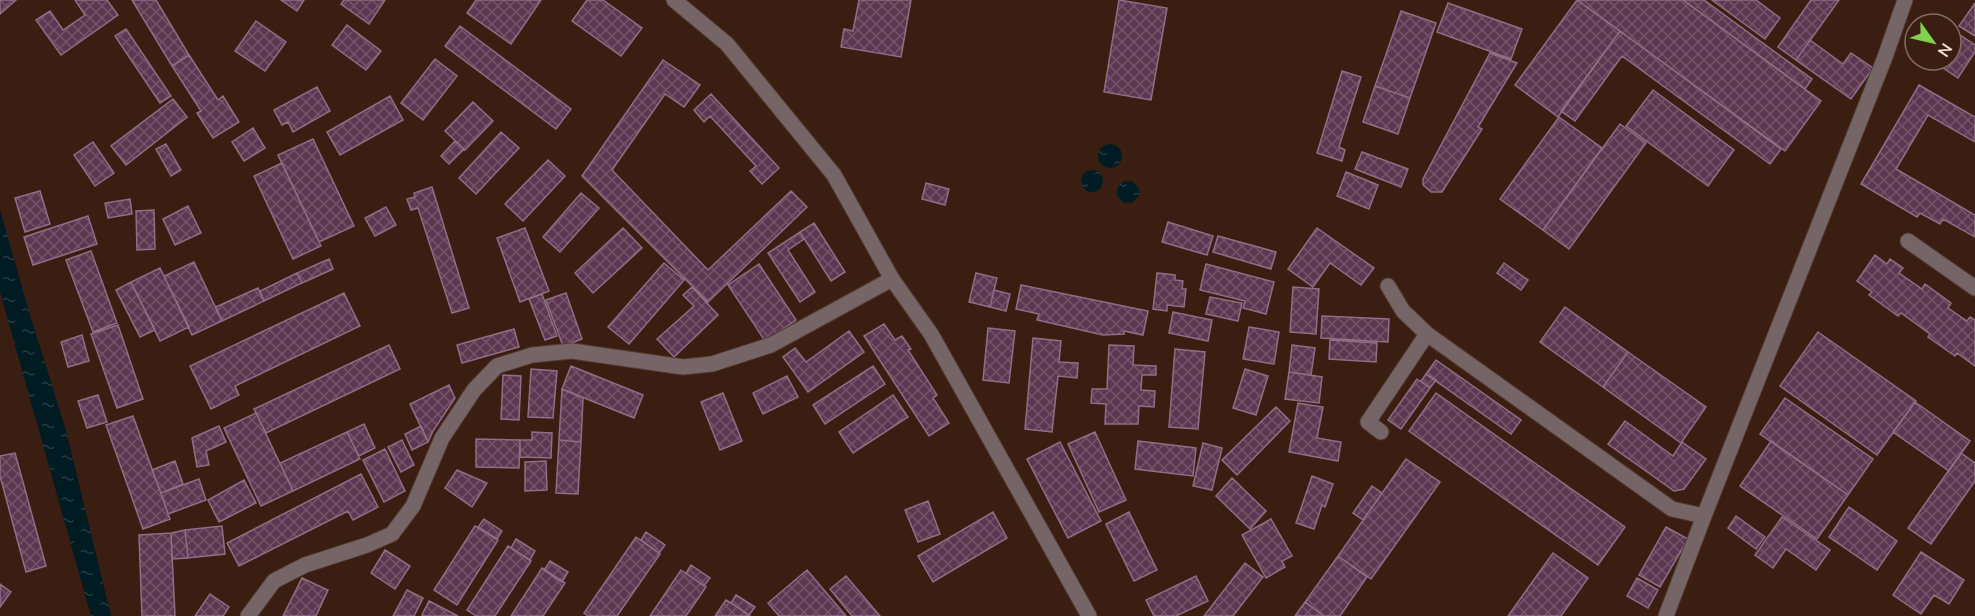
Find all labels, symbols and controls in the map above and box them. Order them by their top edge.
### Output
north arrow [1903,12,1963,72]
text: N [1932,39,1957,61]

